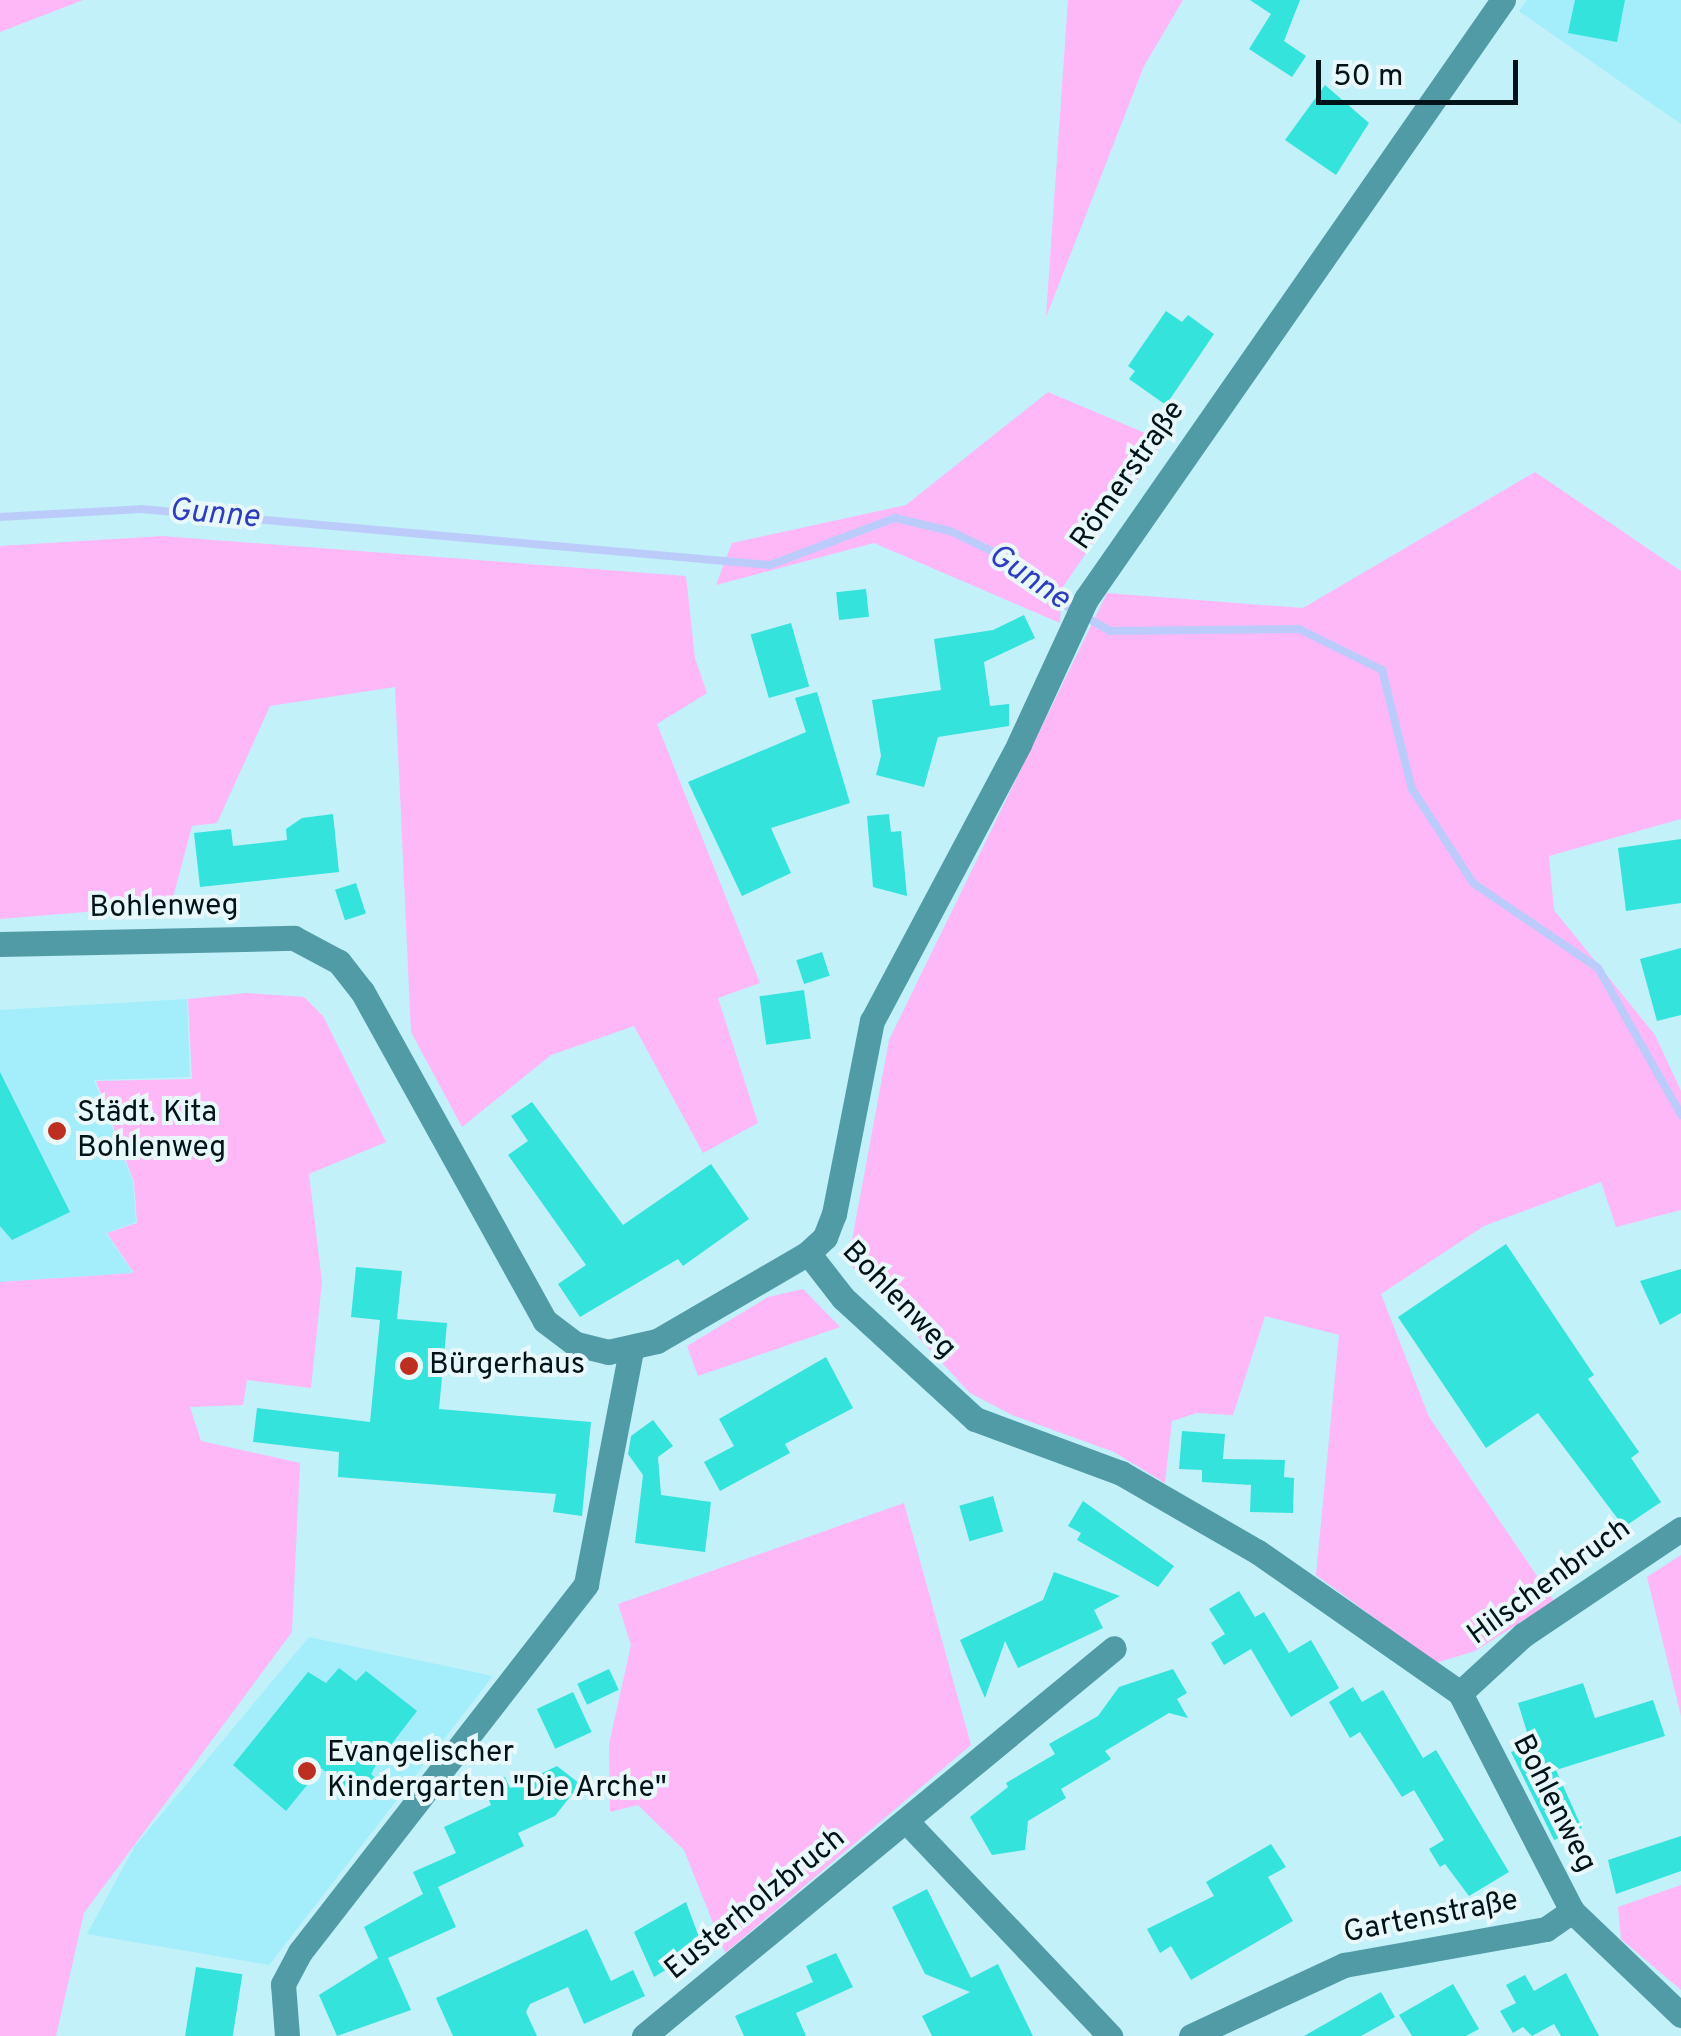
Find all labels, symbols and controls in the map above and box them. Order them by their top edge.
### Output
scale bar [1321,40,1524,102]
text: 50 m [1333,59,1403,96]
street label: Römerstraße [1064,394,1194,558]
water label: Gunne [167,492,261,538]
water label: Gunne [980,537,1076,619]
street label: Bohlenweg [89,889,239,927]
place label: Städt. Kita Bohlenweg [77,1096,226,1166]
marker: Städt. Kita Bohlenweg [46,1120,68,1142]
street label: Bohlenweg [833,1235,963,1367]
place label: Bürgerhaus [429,1348,585,1384]
marker: Bürgerhaus [398,1355,420,1377]
street label: Hilschenbruch [1461,1512,1639,1654]
street label: Bohlenweg [1503,1729,1603,1879]
place label: Evangelischer Kindergarten "Die Arche" [327,1736,668,1806]
marker: Evangelischer Kindergarten "Die Arche" [296,1760,318,1782]
street label: Eusterholzbruch [659,1821,853,1989]
street label: Gartenstraße [1341,1883,1521,1953]

